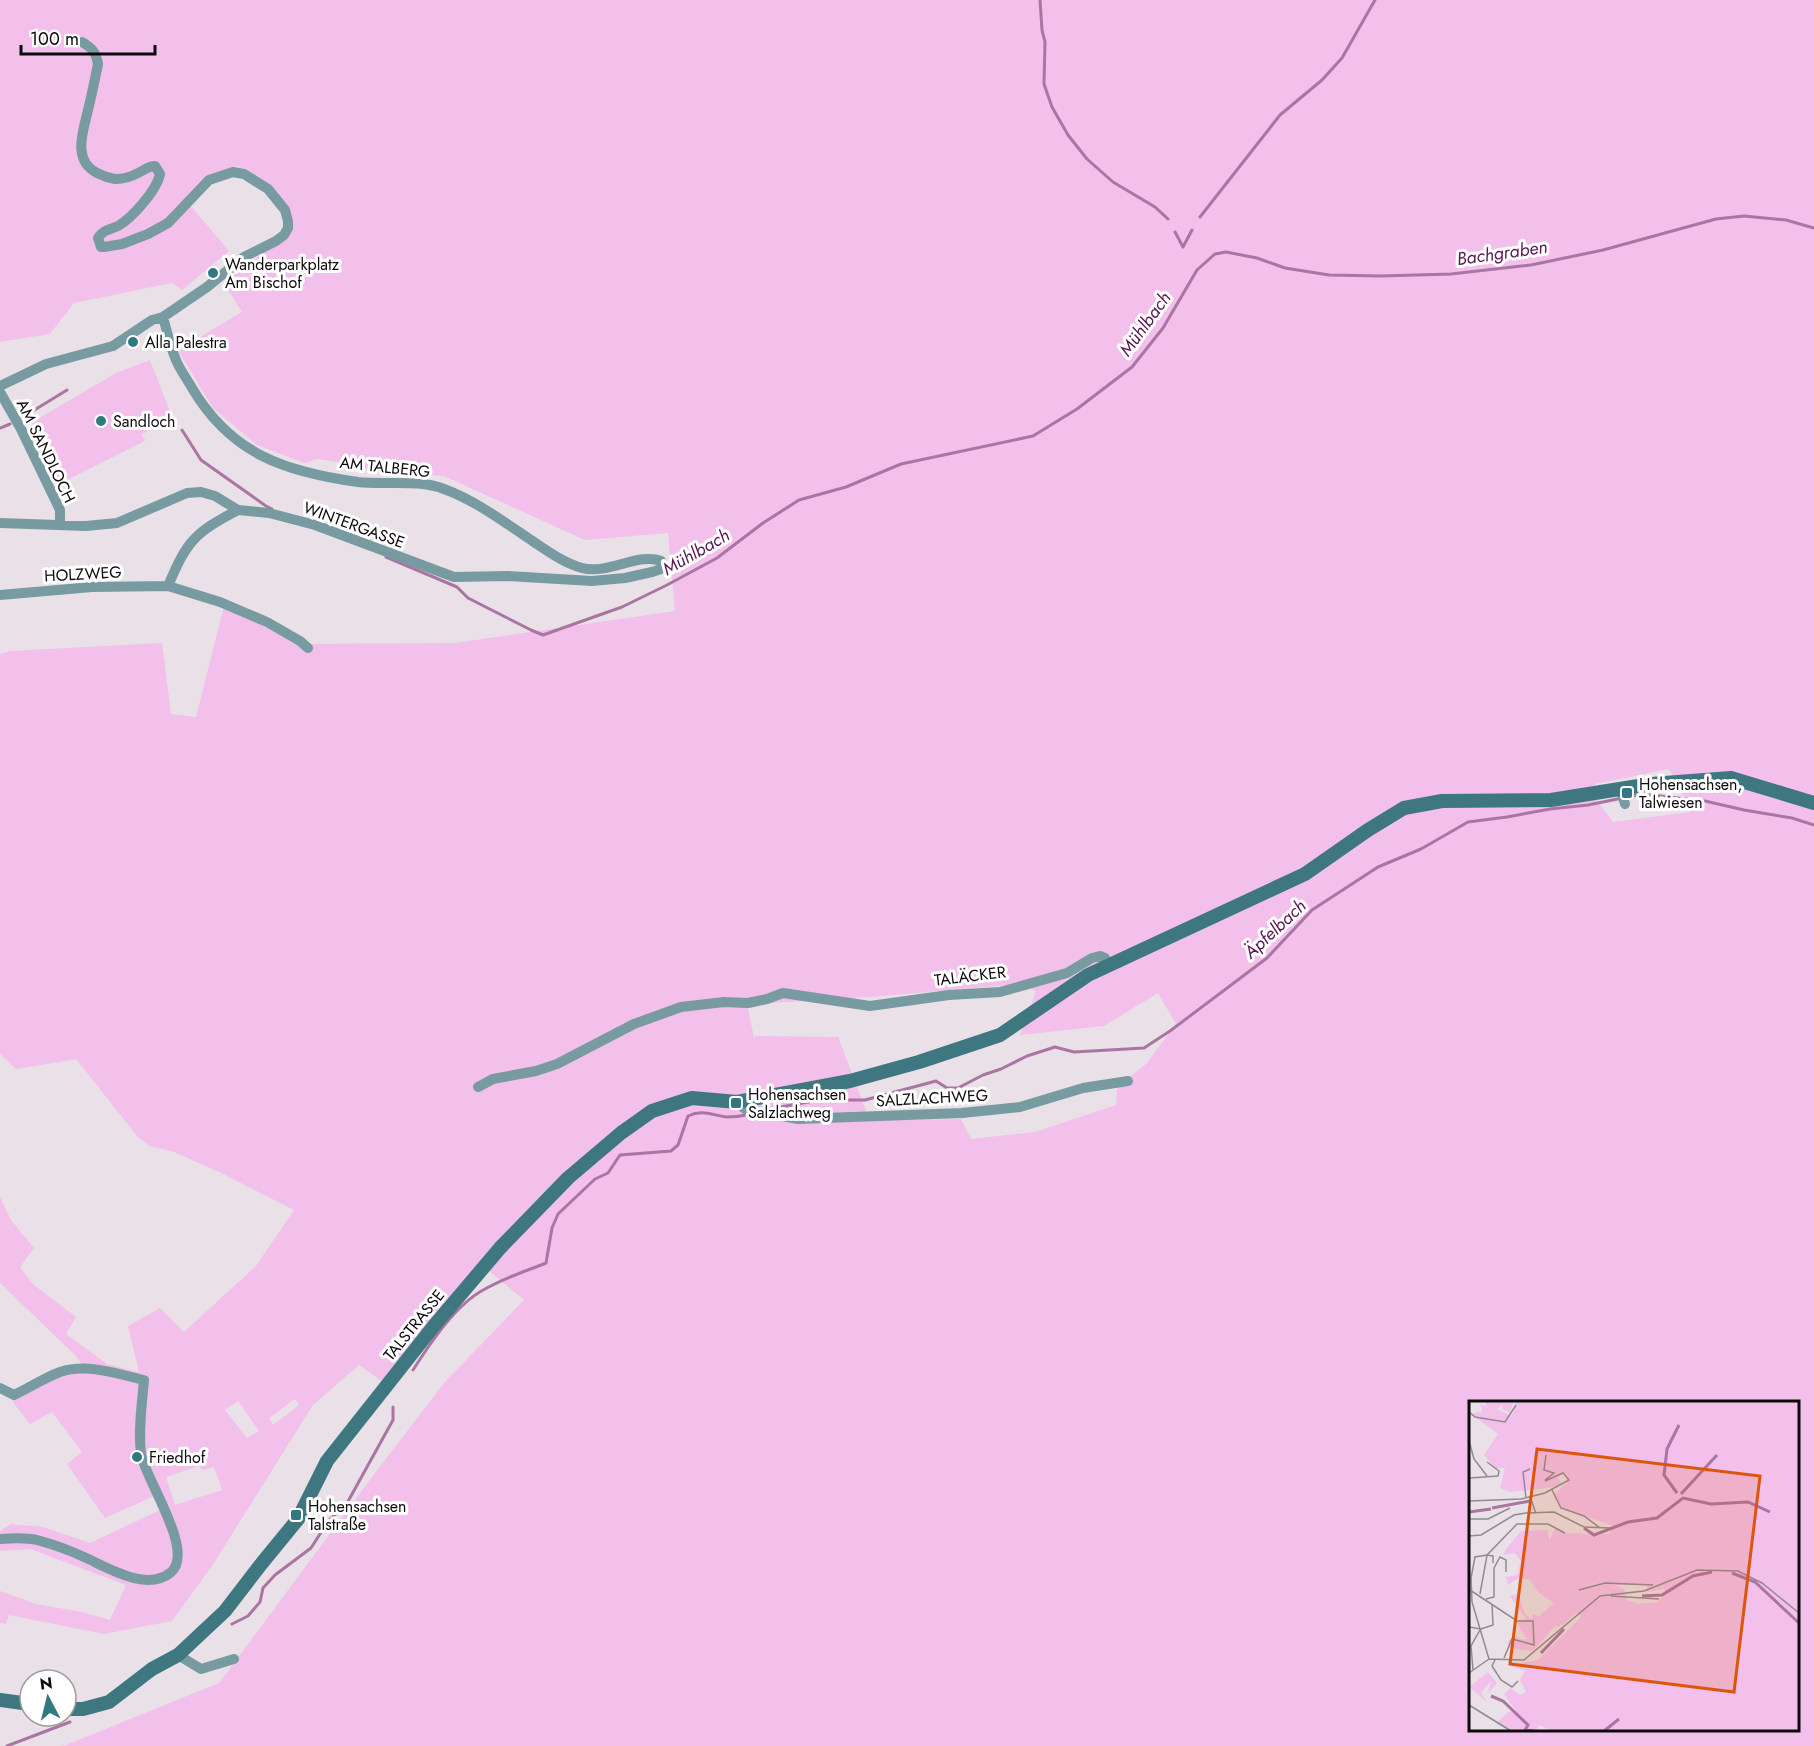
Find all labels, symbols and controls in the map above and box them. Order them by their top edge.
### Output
scale bar [21,18,154,56]
text: 100 m [30,26,79,52]
water label: Bachgraben [1455,234,1549,272]
place label: Wanderparkplatz Am Bischof [225,253,340,294]
marker: Wanderparkplatz Am Bischof [206,266,220,280]
water label: Mühlbach [1113,286,1177,362]
place label: Alla Palestra [145,331,227,354]
marker: Alla Palestra [126,335,140,349]
street label: AM SANDLOCH [11,395,81,507]
place label: Sandloch [113,410,175,433]
marker: Sandloch [94,414,108,428]
street label: AM TALBERG [339,451,431,483]
street label: WINTERGASSE [300,496,408,554]
water label: Mühlbach [657,522,735,582]
street label: HOLZWEG [44,560,122,588]
place label: Hohensachsen, Talwiesen [1639,773,1742,814]
marker: Hohensachsen, Talwiesen [1620,786,1634,800]
water label: Äpfelbach [1237,893,1312,965]
street label: TALÄCKER [933,960,1007,992]
place label: Hohensachsen Salzlachweg [748,1083,847,1124]
street label: SALZLACHWEG [875,1084,989,1112]
marker: Hohensachsen Salzlachweg [729,1096,743,1110]
street label: TALSTRASSE [378,1284,450,1366]
inset map [1469,1401,1799,1731]
place label: Friedhof [149,1446,206,1469]
marker: Friedhof [130,1450,144,1464]
place label: Hohensachsen Talstraße [308,1495,407,1536]
marker: Hohensachsen Talstraße [289,1508,303,1522]
north arrow [18,1668,78,1728]
text: N [39,1671,54,1696]

